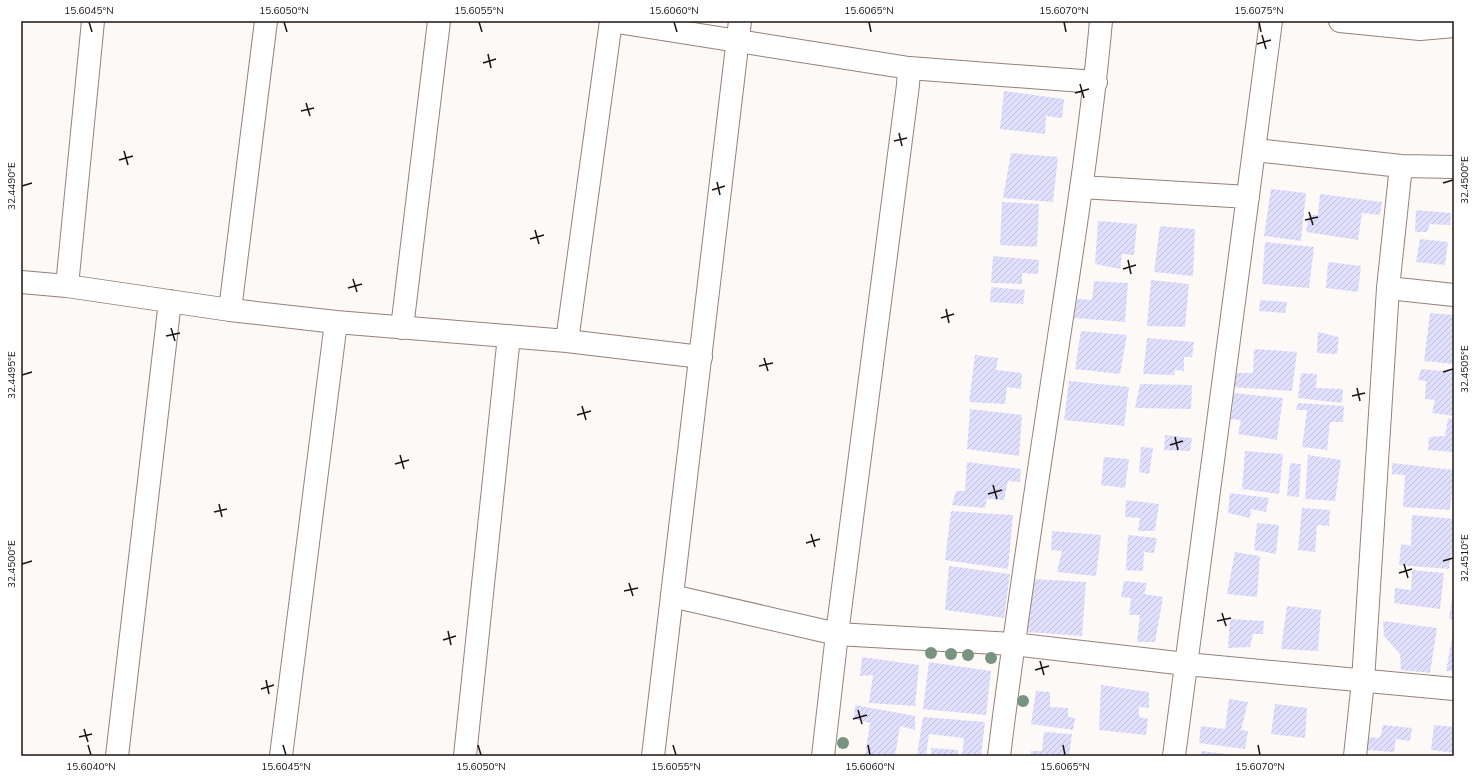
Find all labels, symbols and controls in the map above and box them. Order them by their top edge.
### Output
text: 15.6045°N [64,4,114,18]
text: 15.6050°N [259,4,309,18]
text: 15.6055°N [454,4,504,18]
text: 15.6060°N [649,4,699,18]
text: 15.6065°N [844,4,894,18]
text: 15.6070°N [1039,4,1089,18]
text: 15.6075°N [1234,4,1284,18]
text: 32.4500°E [1458,156,1472,204]
text: 32.4490°E [5,162,19,210]
text: 32.4505°E [1458,345,1472,393]
text: 32.4495°E [5,351,19,399]
text: 32.4510°E [1458,534,1472,582]
text: 32.4500°E [5,540,19,588]
text: 15.6040°N [66,760,116,774]
text: 15.6045°N [261,760,311,774]
text: 15.6050°N [456,760,506,774]
text: 15.6055°N [651,760,701,774]
text: 15.6060°N [845,760,895,774]
text: 15.6065°N [1040,760,1090,774]
text: 15.6070°N [1235,760,1285,774]

